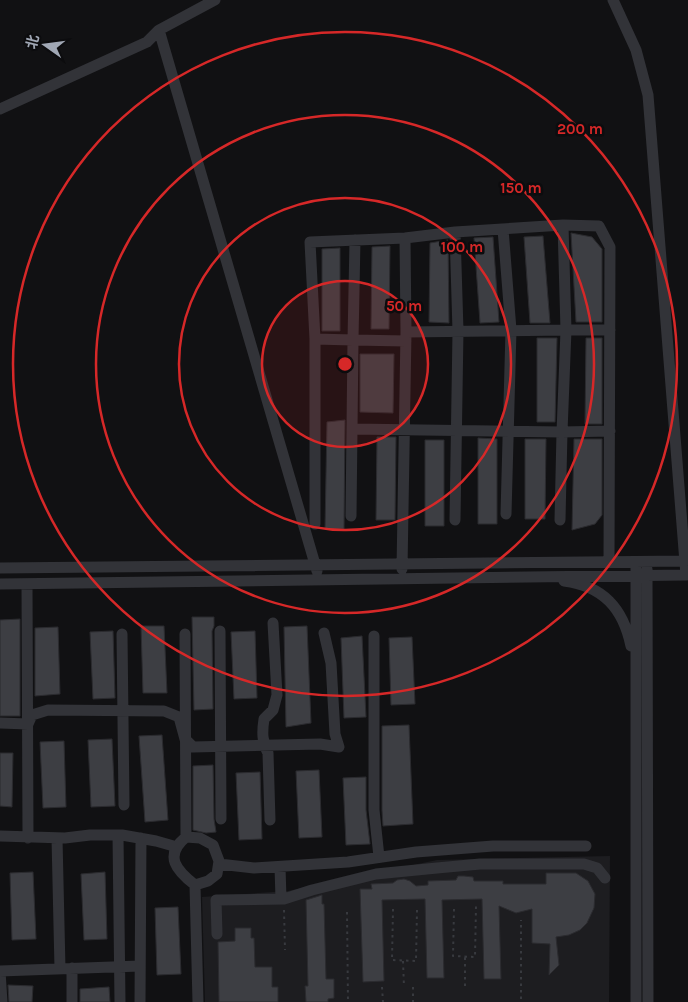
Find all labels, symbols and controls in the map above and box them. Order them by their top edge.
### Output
north arrow [20,20,70,70]
text: 北 [23,33,43,51]
text: 200 m [557,120,603,138]
text: 150 m [500,179,542,197]
text: 100 m [441,238,483,256]
text: 50 m [386,297,422,315]
centre of rings [336,355,354,373]

